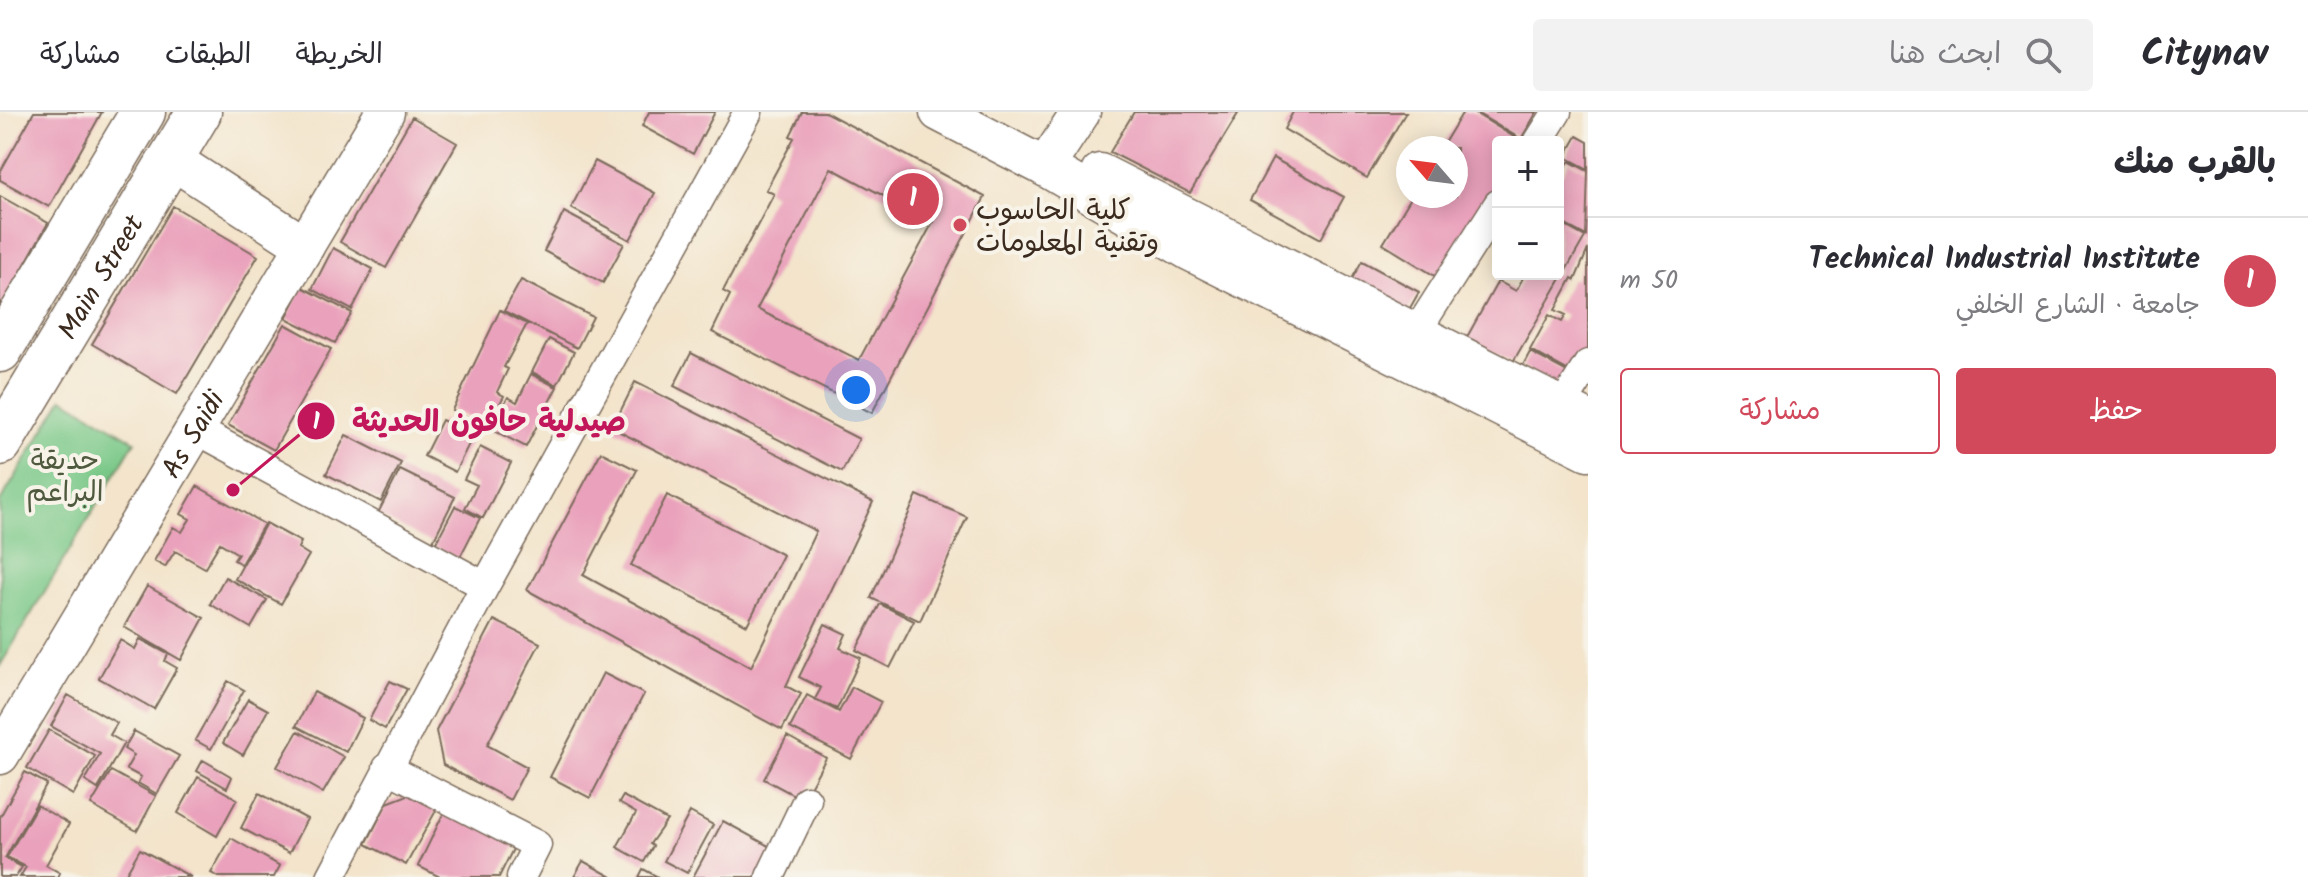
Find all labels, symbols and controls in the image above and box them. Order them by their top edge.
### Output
search box [1533,19,2093,91]
text: Citynav [2141,25,2268,85]
text: ابحث هنا [1889,31,2001,79]
text: مشاركة [40,33,121,78]
text: الطبقات [165,33,251,78]
text: الخريطة [295,33,383,78]
icon: search [2021,33,2065,77]
north arrow [1396,136,1468,208]
map controls [1492,136,1564,280]
button: + [1492,136,1564,208]
text: بالقرب منك [2114,137,2276,191]
pin: 1 [887,169,939,229]
place label: كلية الحاسوب وتقنية المعلومات [976,189,1159,266]
street label: Main Street [47,206,158,349]
button: − [1492,208,1564,280]
marker: كلية الحاسوب وتقنية المعلومات [951,216,969,234]
text: Technical Industrial Institute [1808,236,2200,284]
text: 50 m [1620,260,1678,302]
text: 1 [2246,260,2254,302]
text: جامعة · الشارع الخلفي [1956,285,2200,327]
button: مشاركة [1620,368,1940,454]
button: حفظ [1956,368,2276,454]
your location [836,370,876,410]
street label: As Saidi [150,382,239,488]
callout: صيدلية حافون الحديثة [296,394,642,448]
text: صيدلية حافون الحديثة [352,399,626,447]
text: 1 [312,403,320,442]
park label: حديقة البراعم [26,439,104,516]

